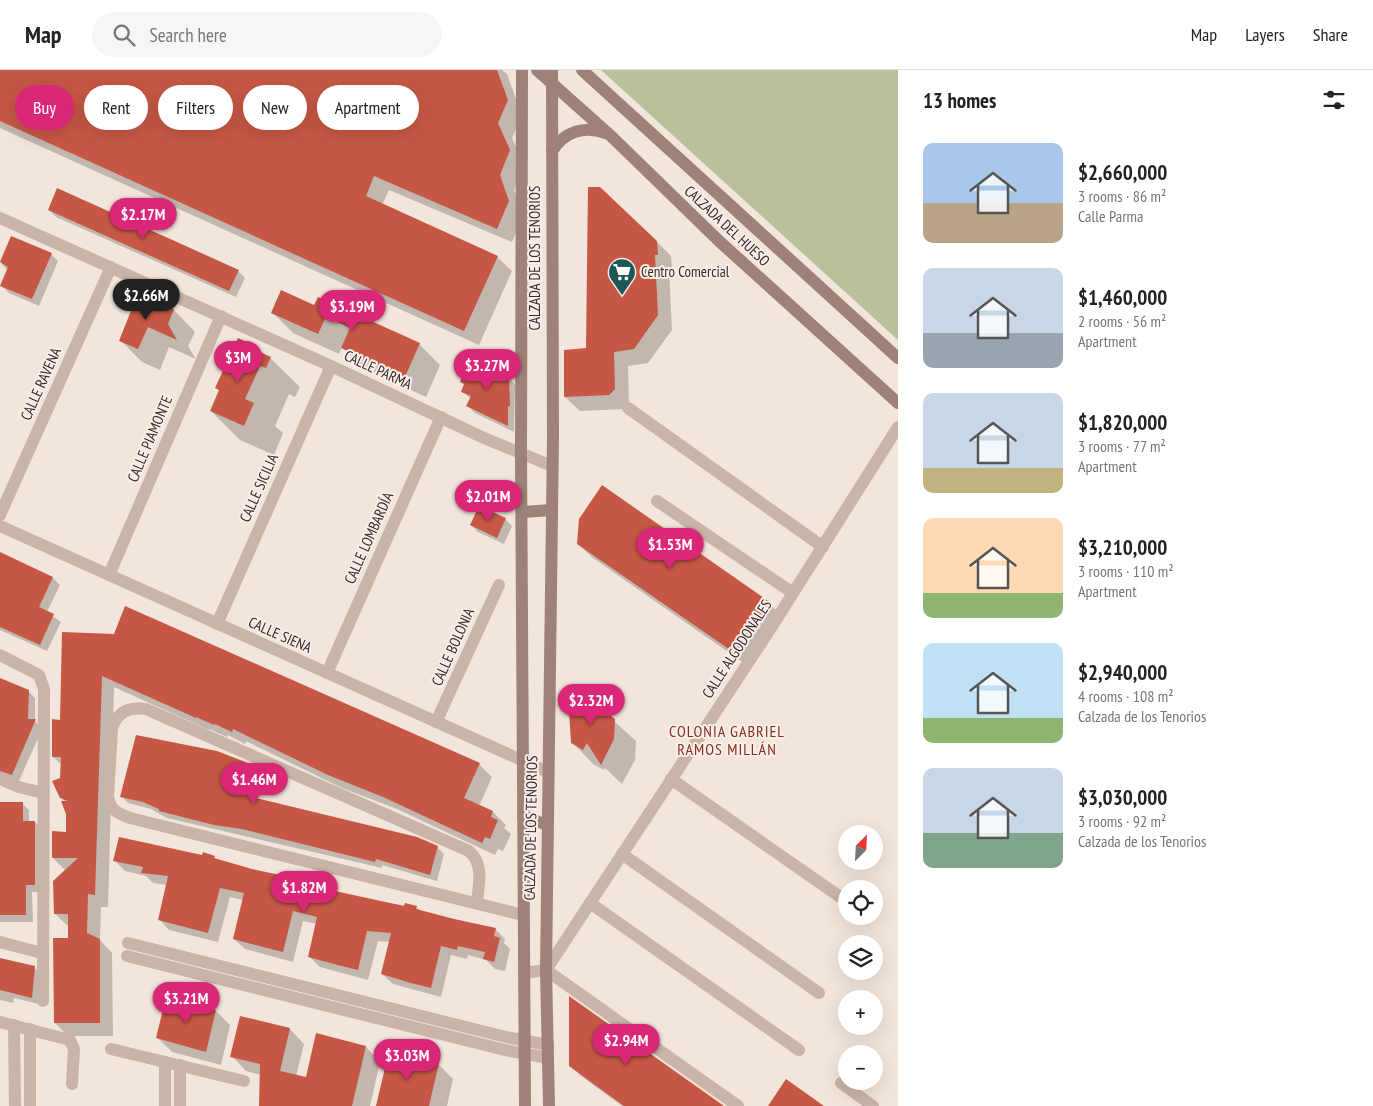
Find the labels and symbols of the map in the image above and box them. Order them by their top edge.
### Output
street label: CALZADA DEL HUESO [681,181,774,270]
street label: CALZADA DE LOS TENORIOS [525,185,544,331]
pin: $2.17M [102,198,184,240]
supermarket icon: Centro Comercial [607,257,637,296]
place label: Centro Comercial [641,262,730,281]
pin: $2.66M [105,278,187,321]
pin: $3.19M [311,290,393,332]
pin: $3M [214,340,262,383]
street label: CALLE RAVENA [16,344,65,423]
street label: CALLE PARMA [341,346,416,394]
pin: $3.27M [446,348,528,391]
street label: CALLE PIAMONTE [123,393,176,485]
street label: CALLE SICILIA [235,450,282,525]
pin: $2.01M [447,480,529,522]
street label: CALLE LOMBARDÍA [340,488,398,587]
pin: $1.53M [629,528,711,570]
street label: CALLE ALGODONALES [698,596,776,702]
street label: CALLE BOLONIA [427,604,479,689]
street label: CALLE SIENA [246,612,316,657]
pin: $2.32M [550,684,632,726]
district label: COLONIA GABRIEL RAMOS MILLÁN [669,721,785,759]
street label: CALZADA DE LOS TENORIOS [520,755,541,901]
pin: $1.46M [213,762,295,805]
north arrow [838,825,882,870]
pin: $1.82M [263,870,345,913]
pin: $3.21M [145,982,227,1024]
pin: $2.94M [585,1024,667,1066]
pin: $3.03M [366,1038,448,1081]

